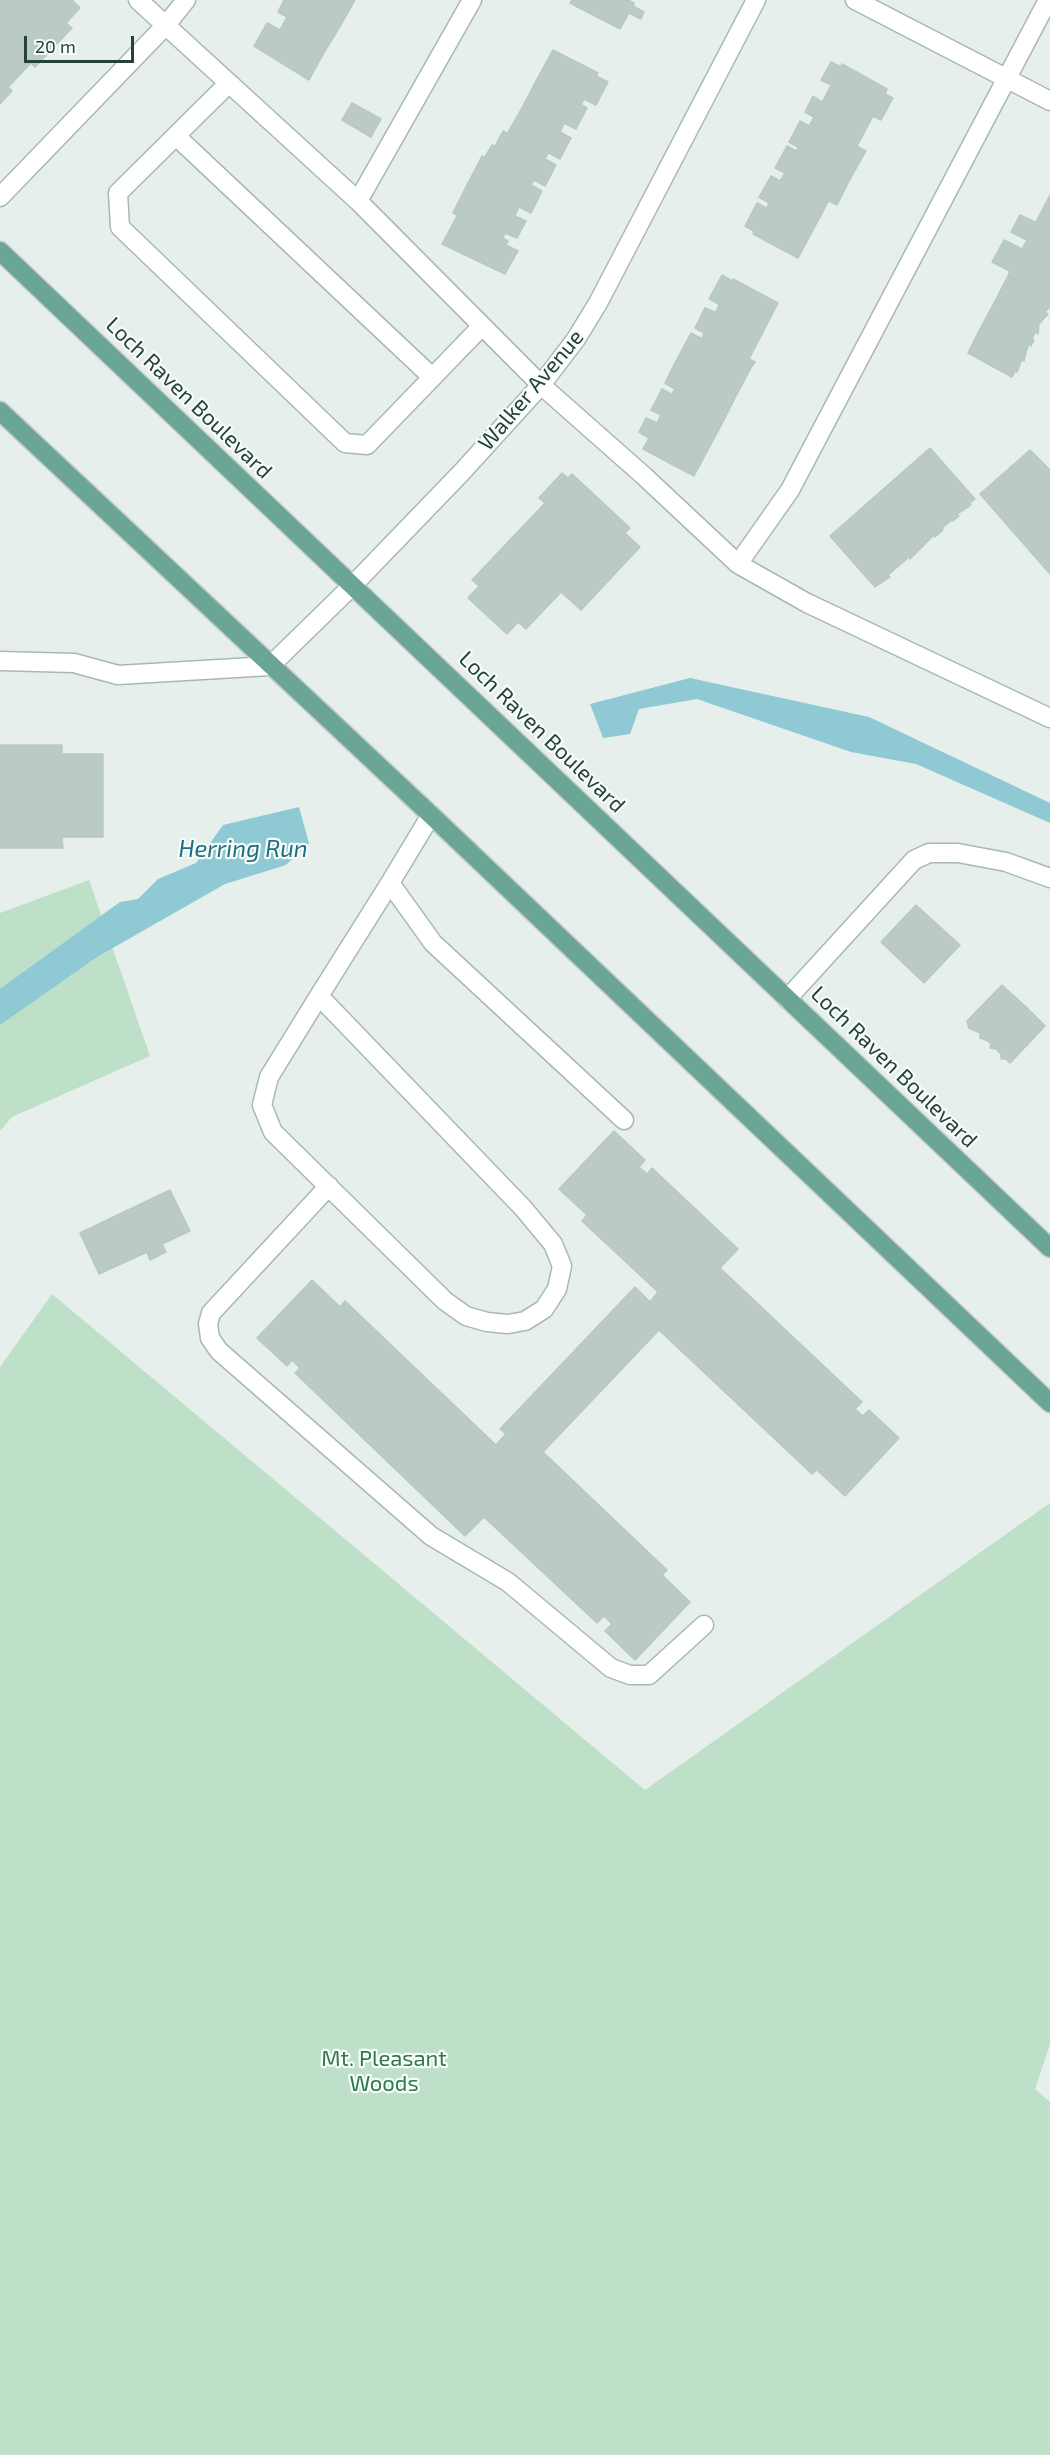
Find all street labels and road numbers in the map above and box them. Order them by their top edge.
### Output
street label: Loch Raven Boulevard [100,312,278,484]
street label: Walker Avenue [473,324,589,456]
street label: Loch Raven Boulevard [453,646,631,818]
street label: Loch Raven Boulevard [805,981,983,1153]

